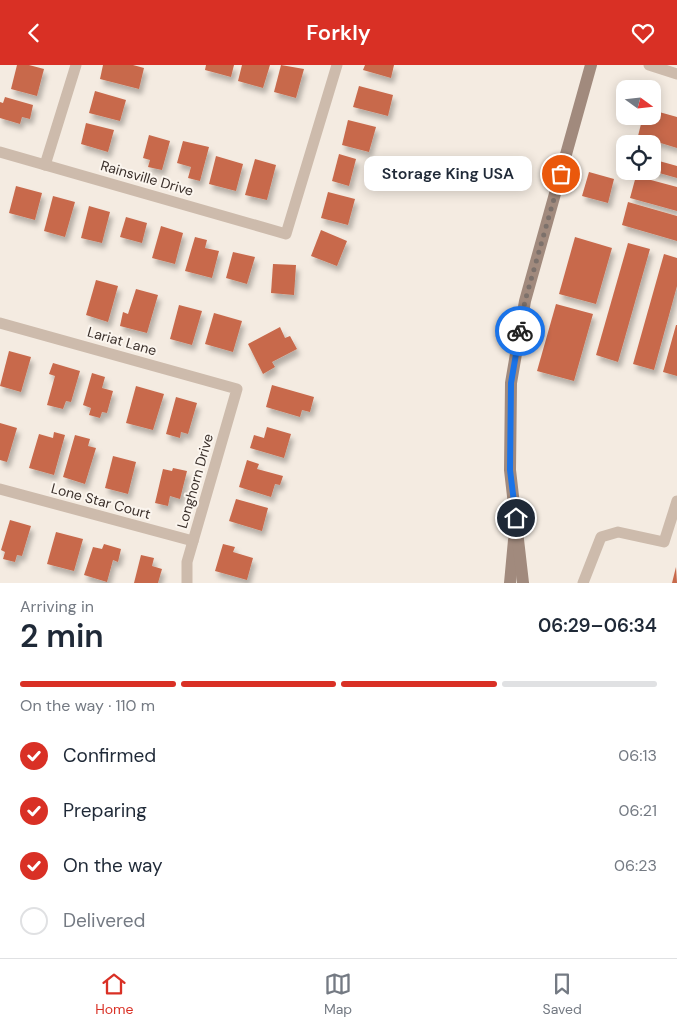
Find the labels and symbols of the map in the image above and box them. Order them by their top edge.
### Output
north arrow [616,80,661,125]
pin [540,153,582,195]
street label: Rainsville Drive [99,156,195,200]
callout: Storage King USA [364,157,531,191]
courier [495,306,545,356]
street label: Lariat Lane [85,323,159,359]
street label: Longhorn Drive [173,432,217,530]
street label: Lone Star Court [49,479,153,523]
pin [495,497,537,539]

